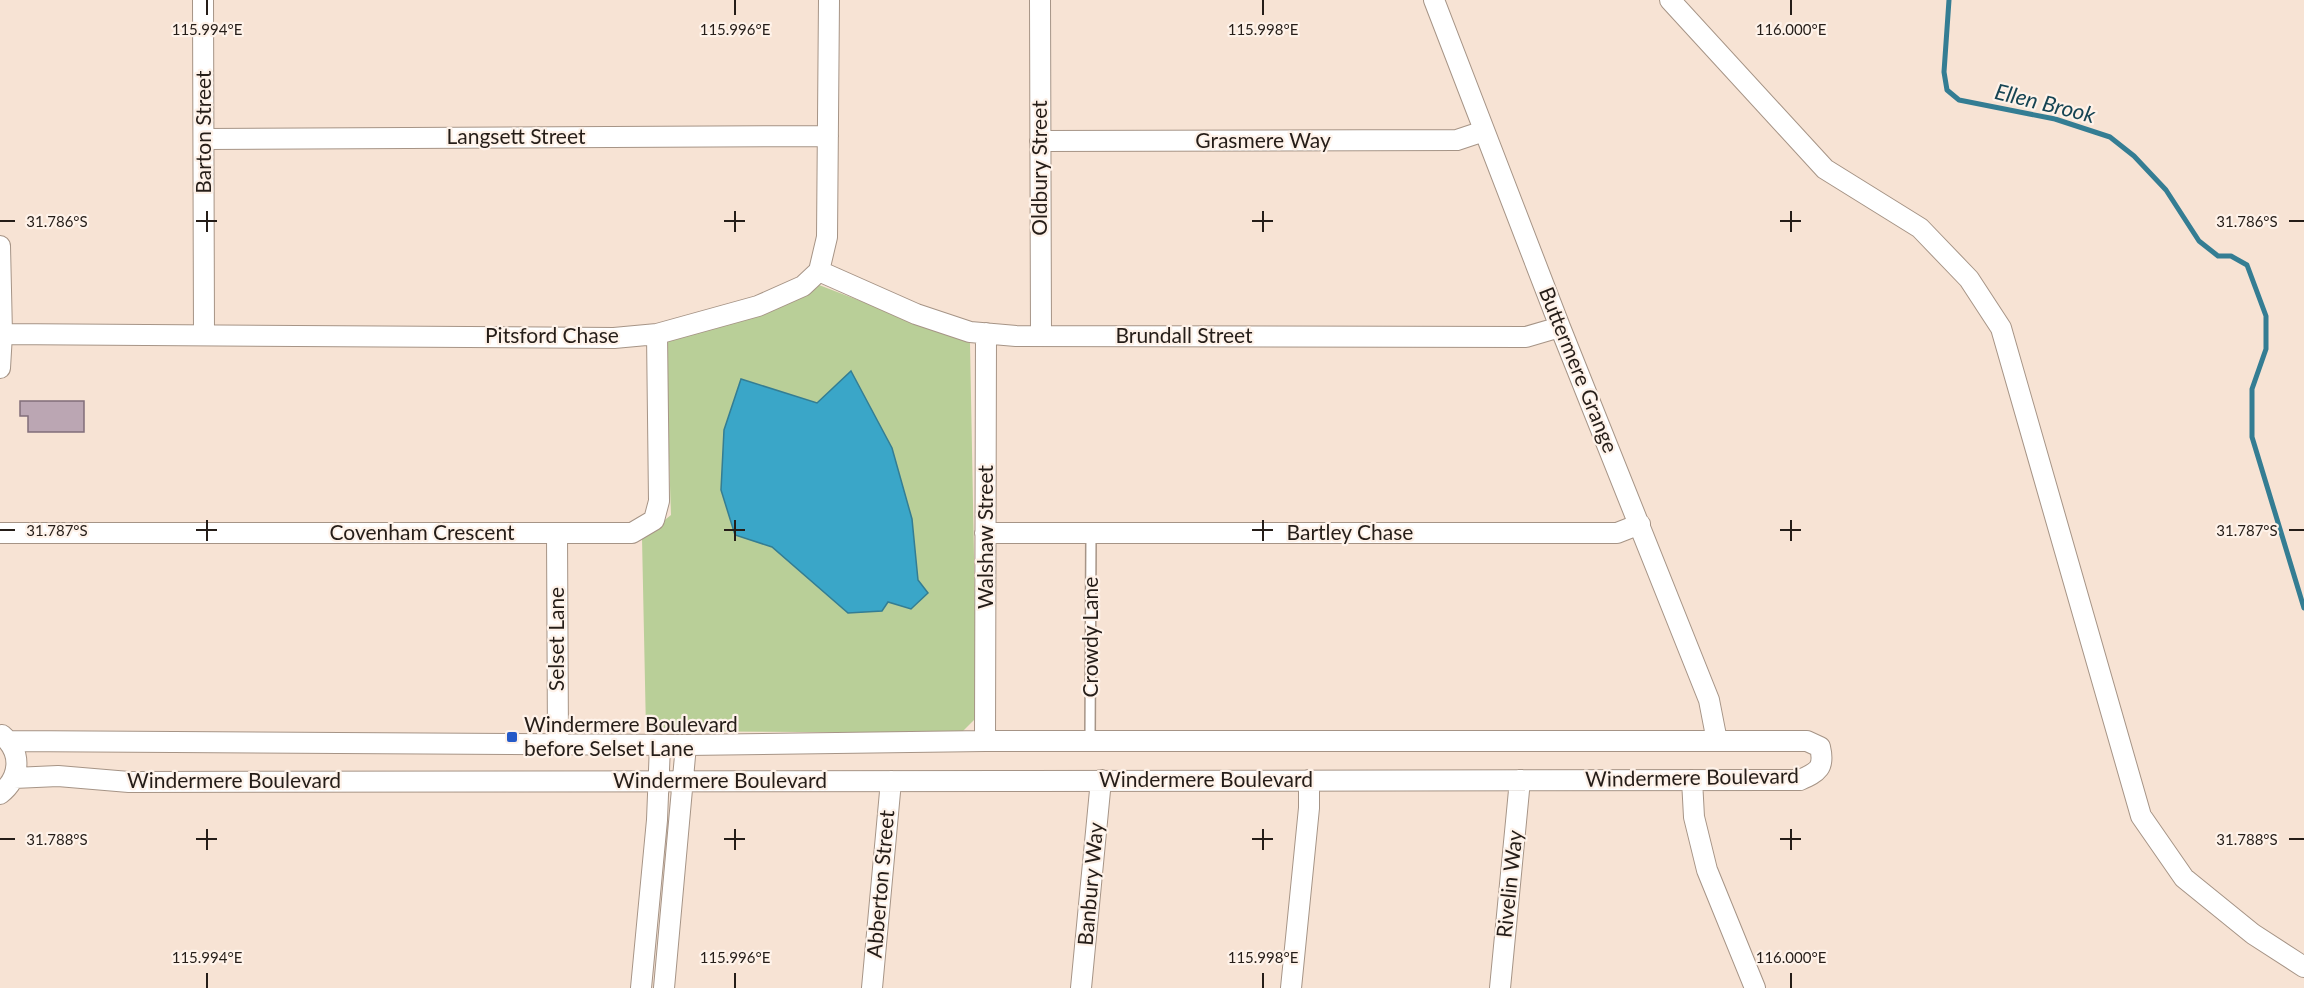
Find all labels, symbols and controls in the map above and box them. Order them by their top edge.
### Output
text: 115.994°E [172,20,242,38]
text: 115.996°E [700,20,770,38]
text: 115.998°E [1228,20,1298,38]
text: 116.000°E [1756,20,1826,38]
street label: Barton Street [190,70,215,194]
water label: Ellen Brook [1992,77,2099,128]
street label: Oldbury Street [1026,100,1051,236]
street label: Langsett Street [447,123,586,148]
street label: Grasmere Way [1195,127,1331,152]
text: 31.786°S [26,212,88,230]
text: 31.786°S [2216,212,2278,230]
street label: Buttermere Grange [1535,283,1624,456]
street label: Pitsford Chase [485,322,619,347]
street label: Brundall Street [1115,322,1253,347]
street label: Walshaw Street [972,465,997,609]
street label: Covenham Crescent [330,519,515,544]
street label: Bartley Chase [1287,519,1413,544]
text: 31.787°S [26,521,88,539]
text: 31.787°S [2216,521,2278,539]
street label: Crowdy Lane [1077,577,1102,697]
street label: Selset Lane [543,587,568,691]
place label: Windermere Boulevard before Selset Lane [524,711,738,760]
marker: Windermere Boulevard before Selset Lane [505,730,519,744]
street label: Windermere Boulevard [1585,762,1799,791]
street label: Windermere Boulevard [1099,766,1313,791]
street label: Windermere Boulevard [127,767,341,792]
street label: Windermere Boulevard [613,767,827,792]
street label: Abberton Street [861,808,898,959]
street label: Banbury Way [1072,821,1107,947]
street label: Rivelin Way [1490,829,1527,939]
text: 31.788°S [26,830,88,848]
text: 31.788°S [2216,830,2278,848]
text: 115.994°E [172,948,242,966]
text: 115.996°E [700,948,770,966]
text: 115.998°E [1228,948,1298,966]
text: 116.000°E [1756,948,1826,966]

